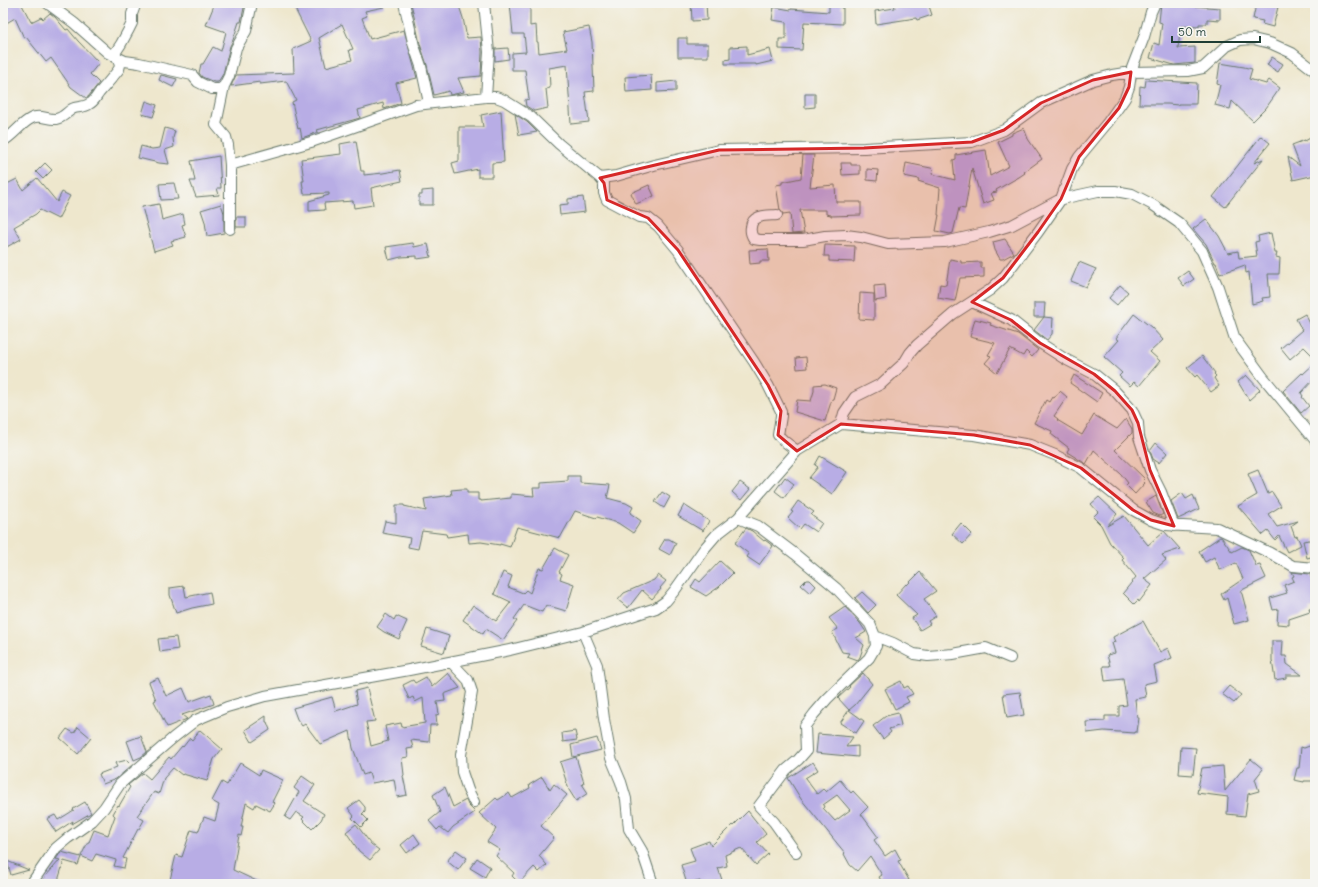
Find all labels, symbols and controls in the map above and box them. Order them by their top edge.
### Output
scale bar [1172,18,1260,44]
text: 50 m [1178,24,1207,39]

